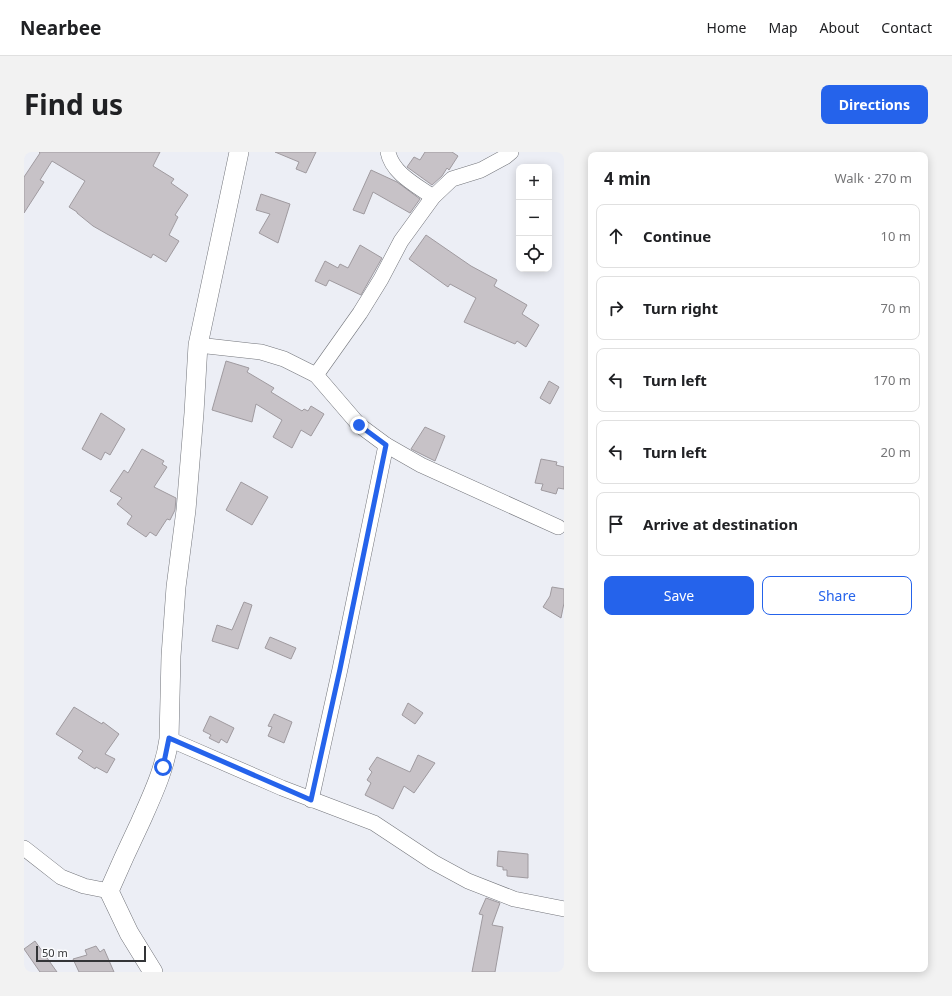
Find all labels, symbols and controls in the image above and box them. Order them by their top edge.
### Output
text: Nearbee [20,15,101,41]
text: Home [707,18,746,37]
text: Map [768,18,798,37]
text: About [820,18,859,37]
text: Contact [881,18,932,37]
text: Find us [24,85,123,123]
button: Directions [821,85,928,124]
map controls [516,164,552,272]
button: + [516,164,552,200]
text: 4 min [604,167,651,190]
text: Walk · 270 m [834,169,912,187]
button: − [516,200,552,236]
icon: ahead [605,225,627,247]
text: Continue [643,226,711,246]
text: 10 m [881,227,911,245]
button: locate [516,236,552,272]
icon: right [605,297,627,319]
text: Turn right [643,298,718,318]
text: 70 m [881,299,911,317]
icon: left [605,369,627,391]
text: Turn left [643,370,707,390]
text: 170 m [873,371,911,389]
route end [350,416,368,434]
icon: left [605,441,627,463]
text: Turn left [643,442,707,462]
text: 20 m [881,443,911,461]
icon: arrive [605,513,627,535]
text: Arrive at destination [643,514,798,534]
button: Save [604,576,754,615]
button: Share [762,576,912,615]
route start [154,758,172,776]
scale bar [36,944,146,963]
text: 50 m [42,945,68,960]

